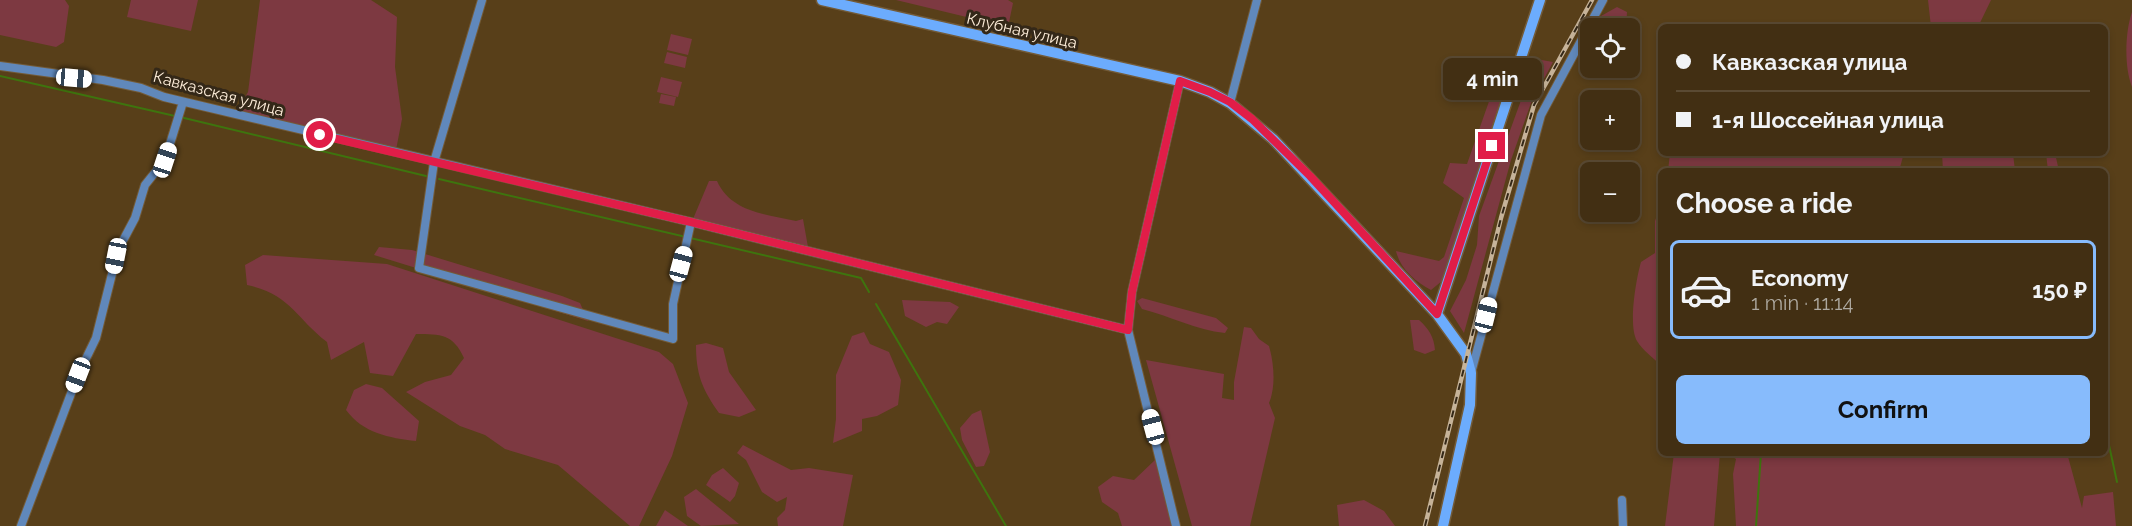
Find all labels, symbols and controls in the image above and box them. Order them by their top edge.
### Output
street label: Клубная улица [965,9,1079,52]
map controls [1580,18,1640,222]
button: locate [1580,18,1640,78]
text: Кавказская улица [1712,49,1907,75]
callout: 4 min [1442,59,1541,101]
car [55,67,93,89]
street label: Кавказская улица [151,67,286,120]
text: 4 min [1466,67,1519,91]
button: + [1580,90,1640,150]
text: 1-я Шоссейная улица [1712,107,1944,133]
route start [306,121,333,148]
route end [1478,132,1505,159]
car [151,140,179,180]
button: − [1580,162,1640,222]
text: Choose a ride [1676,188,1852,219]
car [104,237,128,275]
car [668,244,694,284]
icon: car [1679,263,1733,317]
text: Economy [1751,265,1849,291]
text: 150 ₽ [2032,277,2087,303]
text: 1 min · 11:14 [1751,291,1853,315]
car [1473,295,1499,335]
car [63,355,93,395]
button: Confirm [1676,375,2090,444]
car [1140,407,1166,447]

